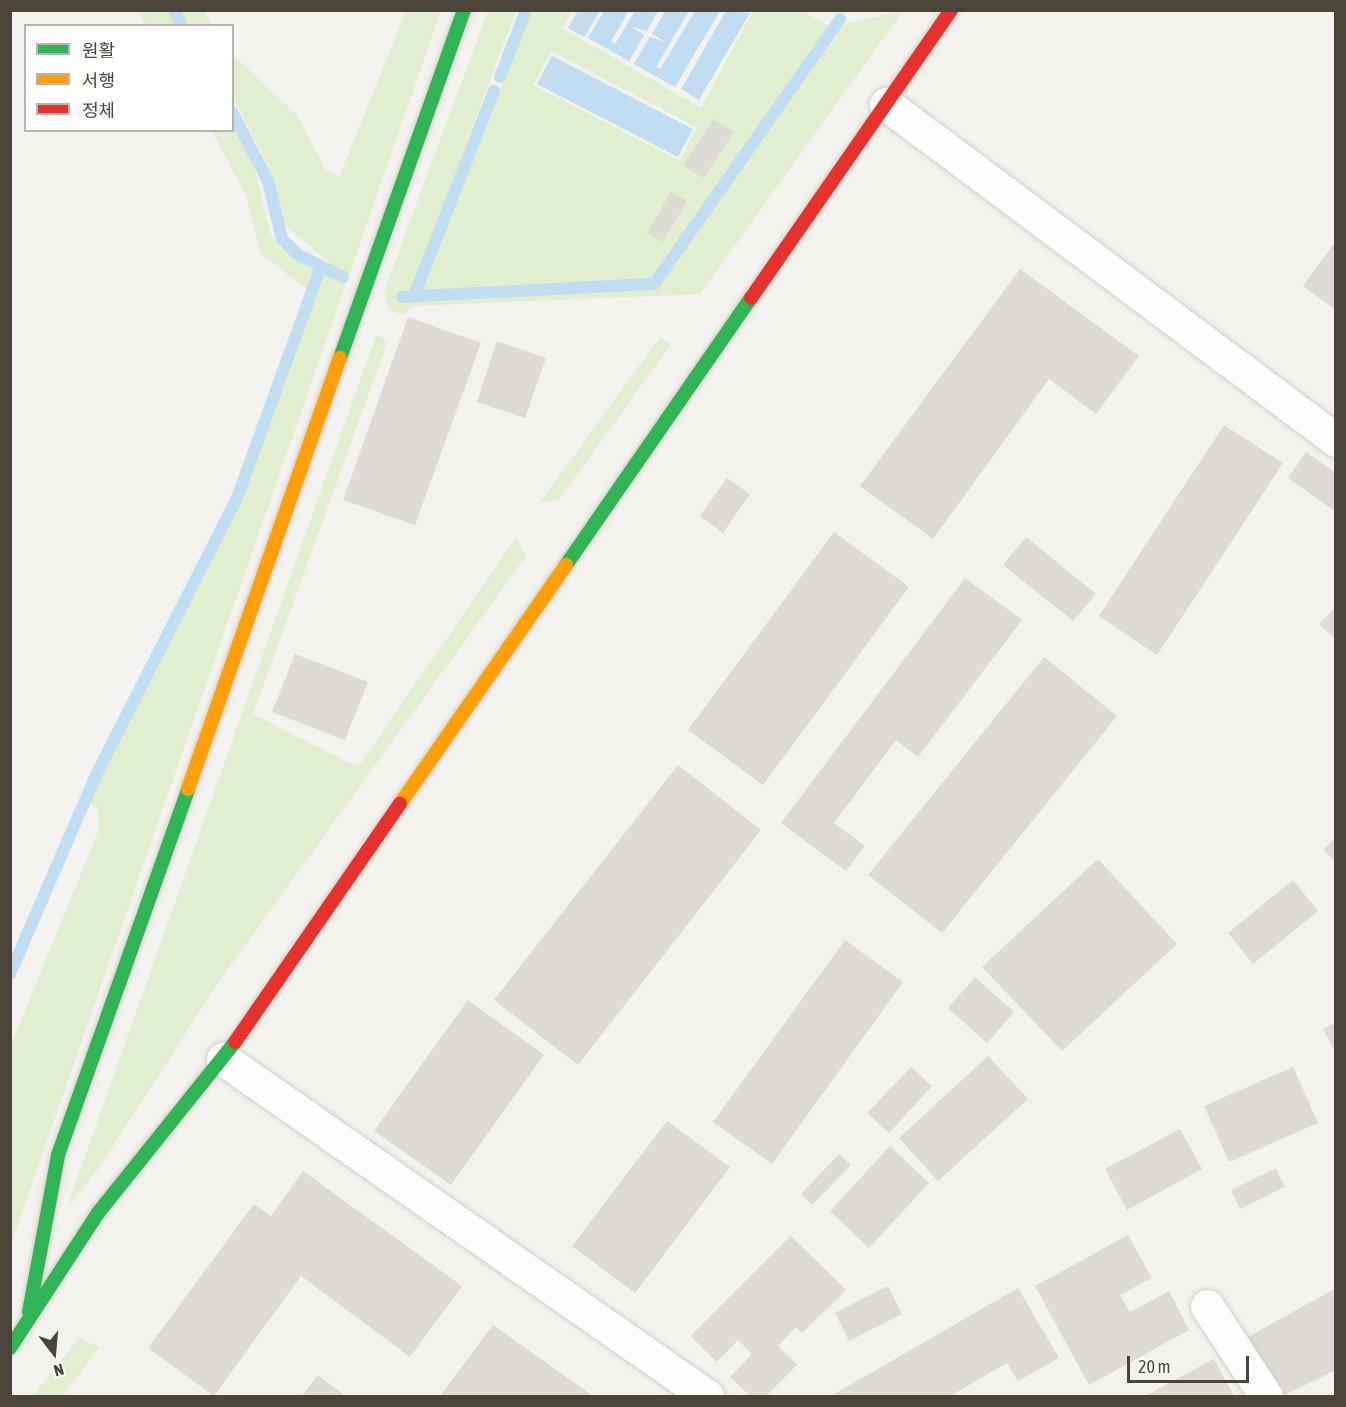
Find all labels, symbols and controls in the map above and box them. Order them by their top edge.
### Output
legend [24,24,234,132]
text: 원활 [82,40,115,61]
text: 서행 [82,70,115,91]
text: 정체 [82,100,115,121]
north arrow [24,1323,84,1383]
scale bar [1130,1344,1252,1382]
text: 20 m [1138,1356,1170,1377]
text: N [52,1360,66,1380]

